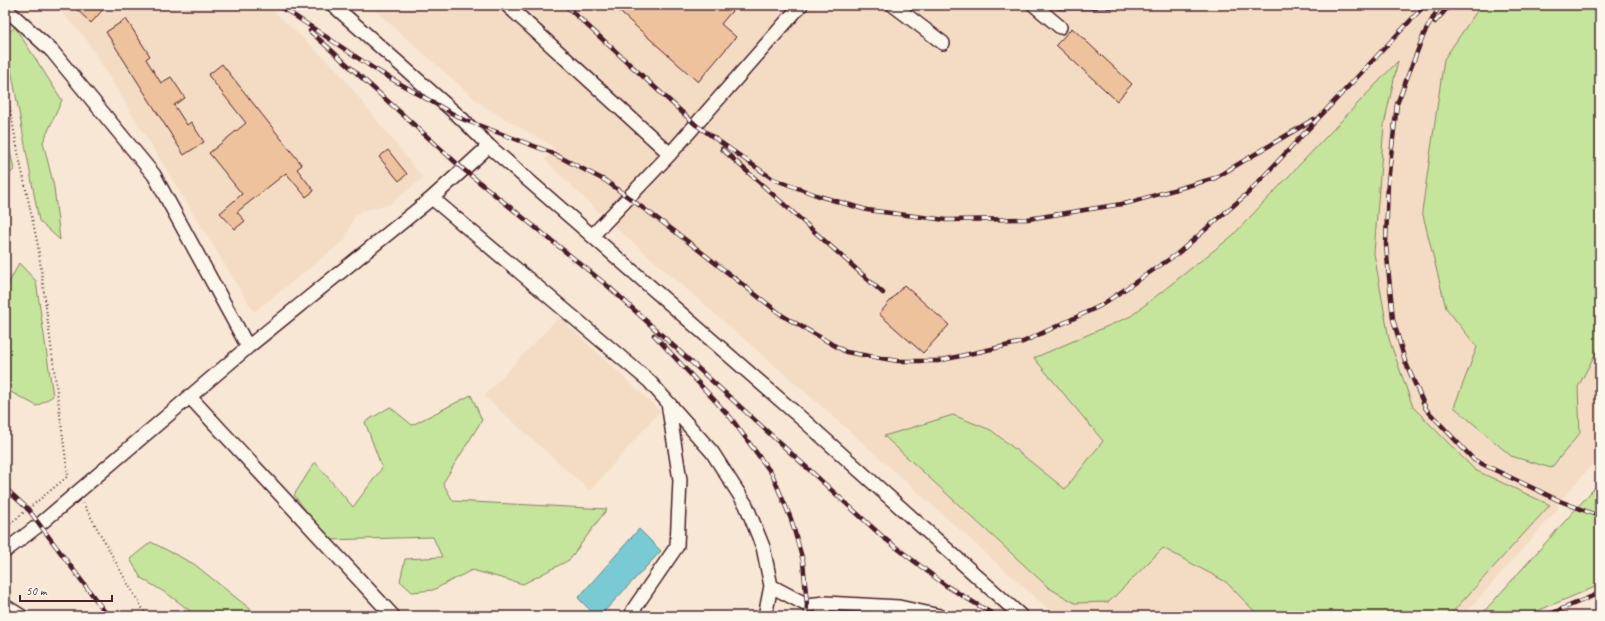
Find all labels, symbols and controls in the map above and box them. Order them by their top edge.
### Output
scale bar [20,577,112,603]
text: 50 m [26,583,48,599]

